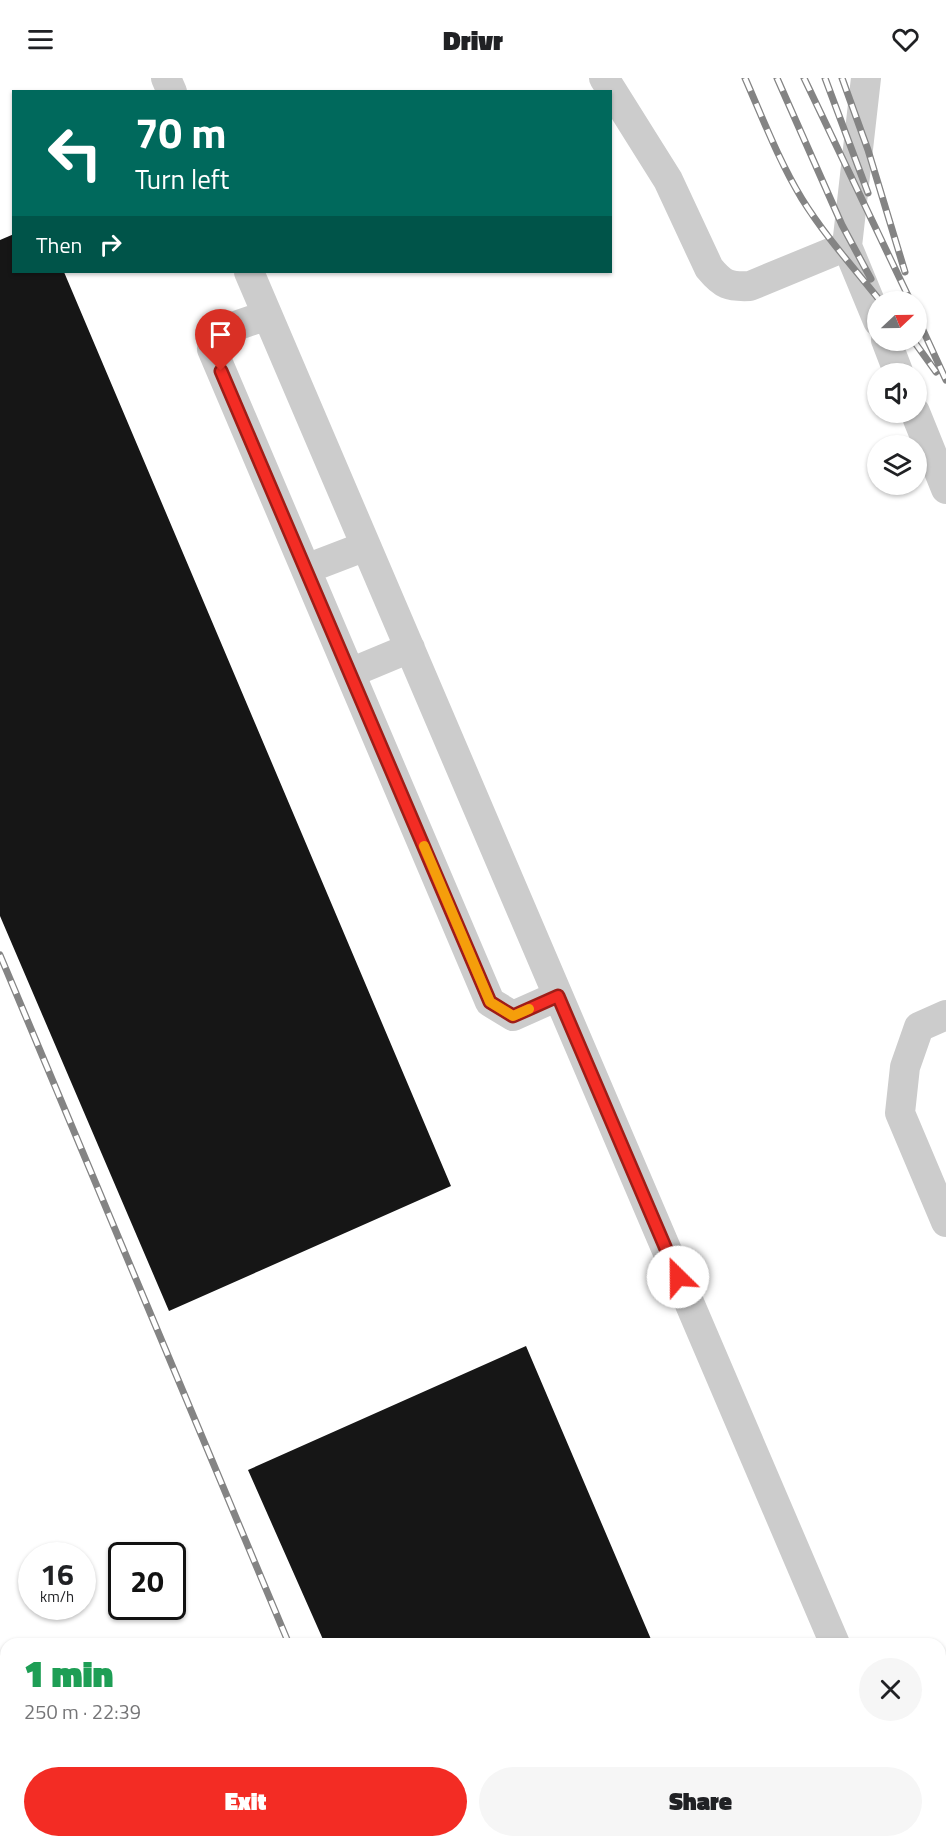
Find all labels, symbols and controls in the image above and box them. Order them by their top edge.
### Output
text: Drivr [443,19,503,60]
icon: menu [24,23,57,56]
icon: heart [889,23,922,56]
text: 70 m [135,100,227,164]
icon: left [36,114,114,192]
text: Turn left [135,158,229,199]
text: Then [36,228,82,262]
icon: right [94,228,127,261]
north arrow [867,291,927,351]
map controls [867,291,927,495]
pin [195,309,246,371]
icon: arrive [204,318,237,351]
button: sound [867,363,927,423]
button: layers [867,435,927,495]
position arrow [646,1245,710,1309]
speed limit sign: 20 [108,1542,186,1620]
text: 16 [40,1551,74,1597]
text: km/h [40,1585,74,1608]
text: 1 min [24,1646,113,1701]
button: close [859,1658,922,1721]
text: 250 m · 22:39 [24,1696,141,1727]
button: Exit [24,1767,467,1836]
button: Share [479,1767,922,1836]

